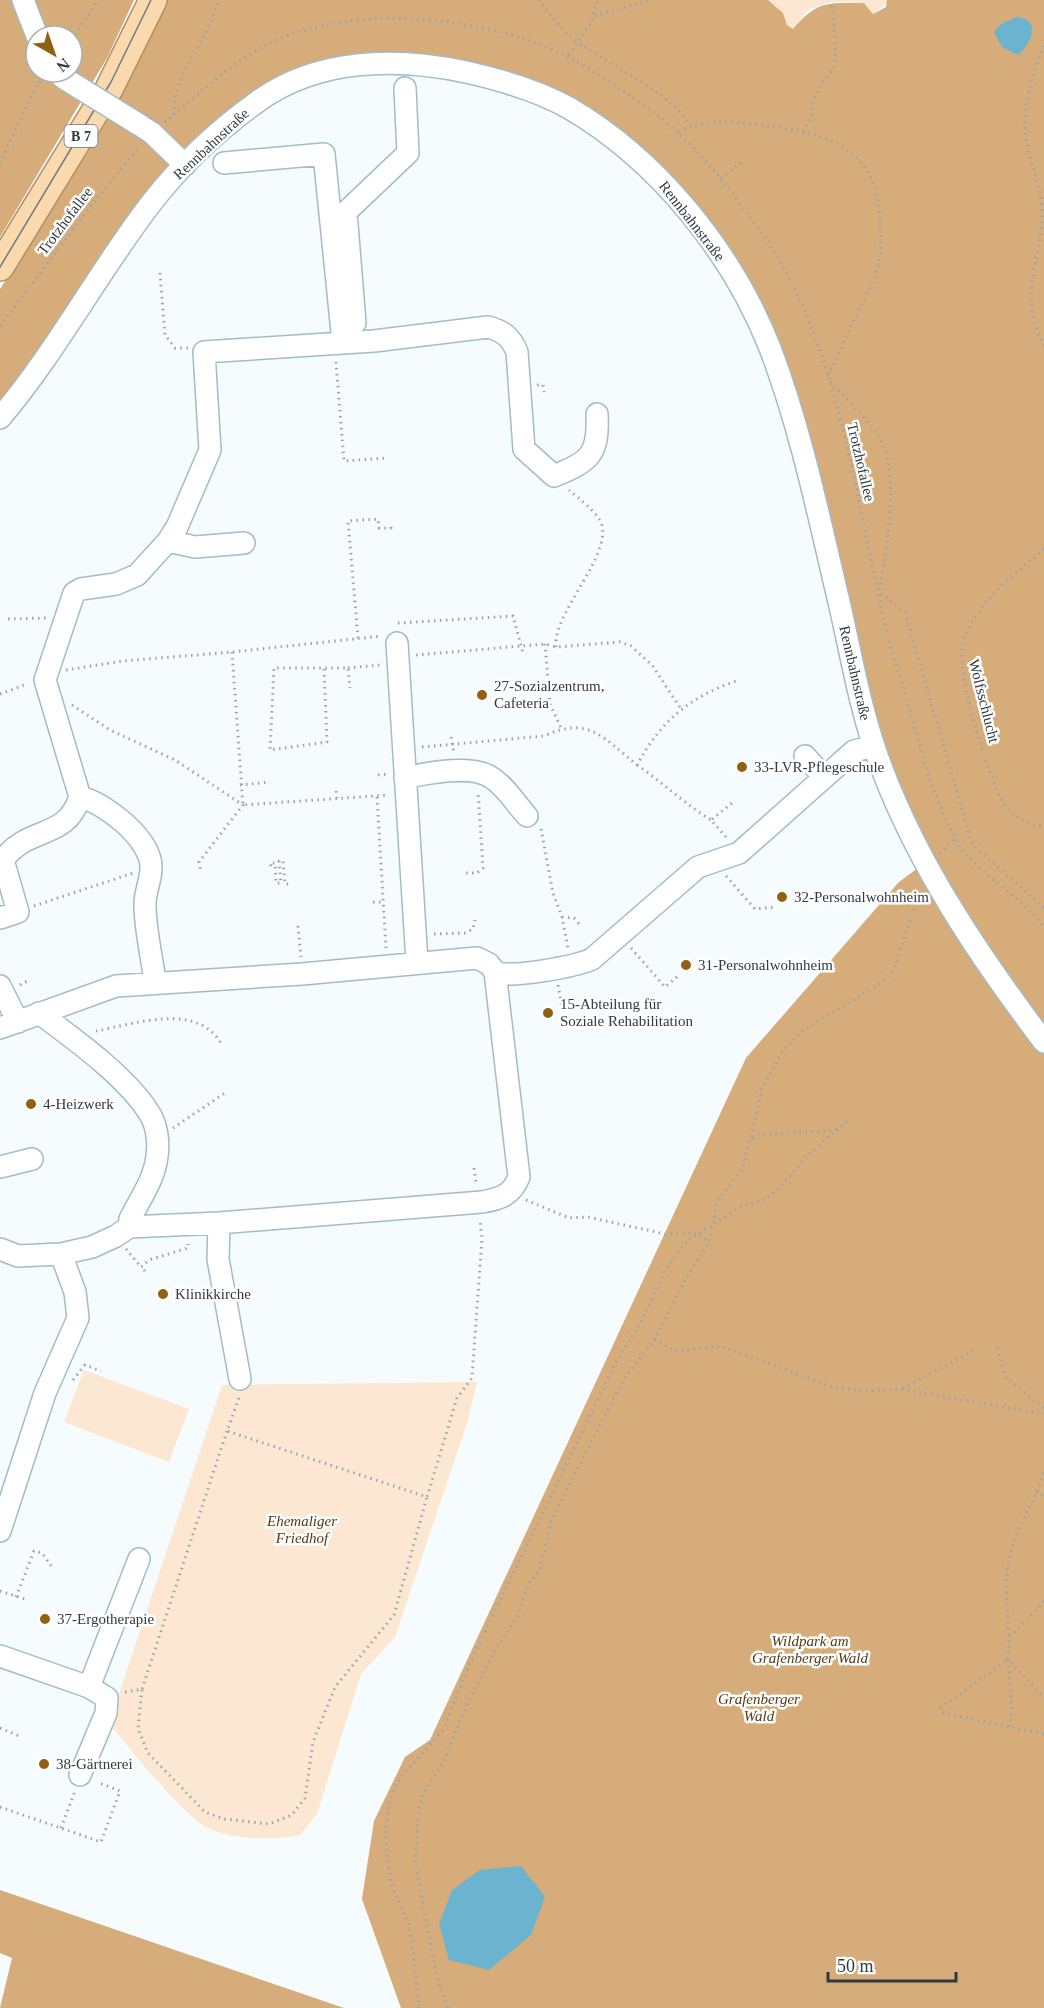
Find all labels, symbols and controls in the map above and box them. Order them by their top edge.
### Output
north arrow [24,24,84,84]
text: N [53,55,73,76]
street label: Rennbahnstraße [170,105,252,183]
road number: B 7 [64,125,98,147]
street label: Rennbahnstraße [656,178,728,264]
street label: Trotzhofallee [34,184,96,258]
street label: Trotzhofallee [844,421,878,503]
street label: Rennbahnstraße [836,624,874,722]
street label: Wolfsschlucht [966,658,1002,745]
place label: 27-Sozialzentrum, Cafeteria [494,678,604,711]
marker: 27-Sozialzentrum, Cafeteria [475,688,489,702]
place label: 33-LVR-Pflegeschule [754,759,885,775]
marker: 33-LVR-Pflegeschule [735,760,749,774]
place label: 32-Personalwohnheim [794,889,929,905]
marker: 32-Personalwohnheim [775,890,789,904]
place label: 31-Personalwohnheim [698,957,833,973]
marker: 31-Personalwohnheim [679,958,693,972]
place label: 15-Abteilung für Soziale Rehabilitation [560,996,693,1029]
marker: 15-Abteilung für Soziale Rehabilitation [541,1006,555,1020]
place label: 4-Heizwerk [43,1096,114,1112]
marker: 4-Heizwerk [24,1097,38,1111]
place label: Klinikkirche [175,1286,251,1302]
marker: Klinikkirche [156,1287,170,1301]
park label: Ehemaliger Friedhof [266,1513,337,1546]
place label: 37-Ergotherapie [57,1611,155,1627]
marker: 37-Ergotherapie [38,1612,52,1626]
park label: Wildpark am Grafenberger Wald [752,1633,868,1666]
park label: Grafenberger Wald [718,1691,800,1724]
place label: 38-Gärtnerei [56,1756,133,1772]
marker: 38-Gärtnerei [37,1757,51,1771]
scale bar [828,1945,956,1983]
text: 50 m [837,1956,874,1976]

